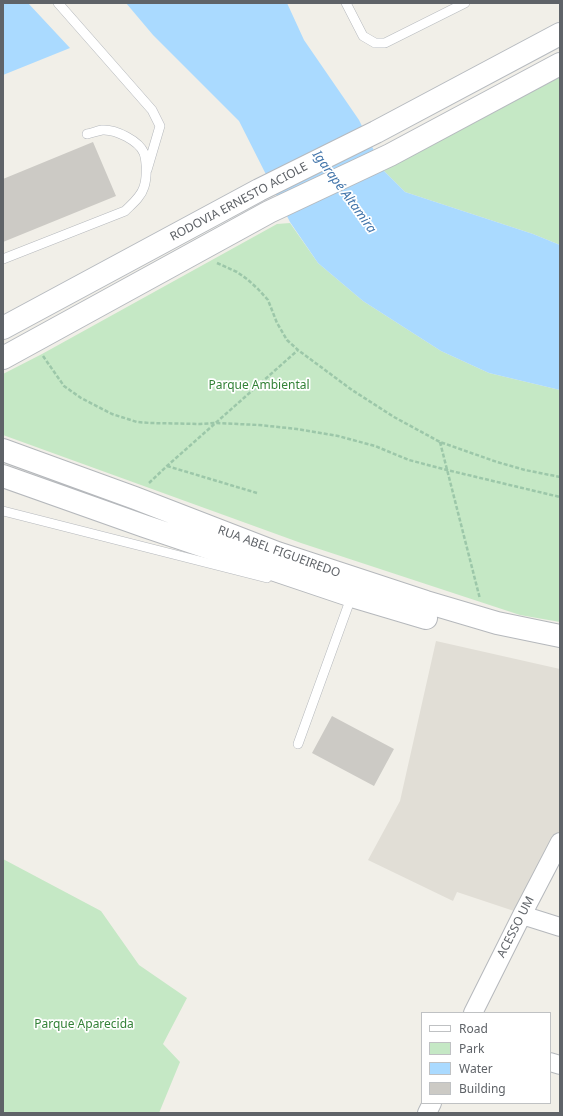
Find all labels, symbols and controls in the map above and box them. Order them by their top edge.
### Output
water label: Igarapé Altamira [309,148,379,236]
street label: RODOVIA ERNESTO ACIOLE [168,160,310,244]
park label: Parque Ambiental [208,379,310,393]
street label: RUA ABEL FIGUEIREDO [216,523,342,581]
street label: ACESSO UM [494,894,538,960]
legend [421,1012,551,1104]
park label: Parque Aparecida [34,1018,134,1032]
text: Road [459,1020,488,1037]
text: Park [459,1040,484,1057]
text: Water [459,1060,493,1077]
text: Building [459,1080,506,1097]

